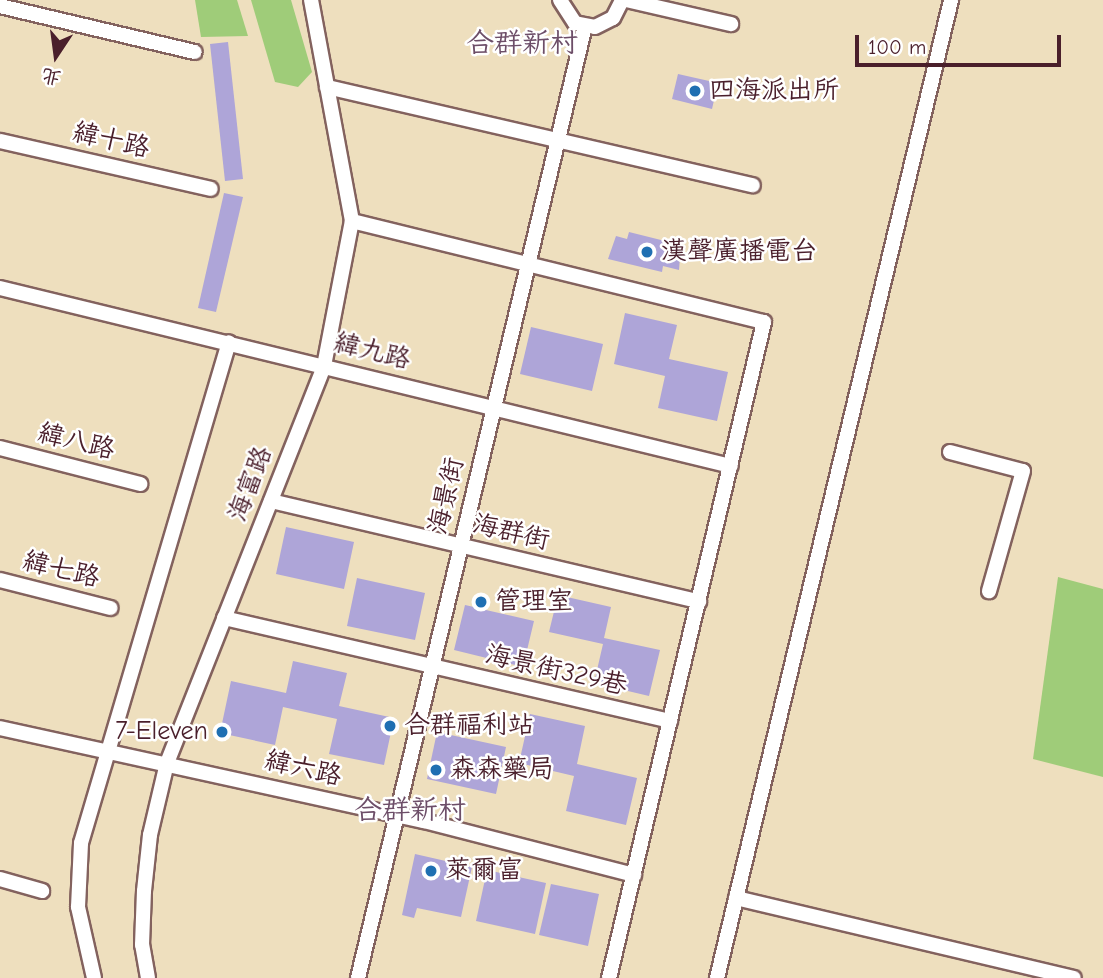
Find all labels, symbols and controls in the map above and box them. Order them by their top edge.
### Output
north arrow [21,21,91,91]
scale bar [858,21,1064,65]
district label: 合群新村 [466,26,578,60]
text: 100 m [868,35,926,59]
text: 北 [40,64,63,89]
place label: 四海派出所 [709,75,839,107]
marker: 四海派出所 [687,83,703,99]
street label: 緯十路 [69,117,153,165]
place label: 漢聲廣播電台 [661,236,817,268]
marker: 漢聲廣播電台 [639,244,655,260]
street label: 緯九路 [330,327,414,377]
street label: 緯八路 [34,417,118,467]
street label: 海富路 [222,442,280,526]
street label: 海景街 [423,454,471,538]
street label: 海群街 [469,509,553,557]
street label: 緯七路 [19,545,103,595]
place label: 管理室 [495,586,573,618]
marker: 管理室 [473,594,489,610]
street label: 海景街329巷 [482,640,630,702]
place label: 合群福利站 [404,710,534,742]
place label: 7-Eleven [115,716,208,748]
marker: 合群福利站 [382,718,398,734]
marker: 7-Eleven [214,724,230,740]
street label: 緯六路 [261,745,345,793]
place label: 森森藥局 [450,754,554,786]
marker: 森森藥局 [428,762,444,778]
district label: 合群新村 [354,793,466,827]
place label: 萊爾富 [445,855,523,887]
marker: 萊爾富 [423,863,439,879]

